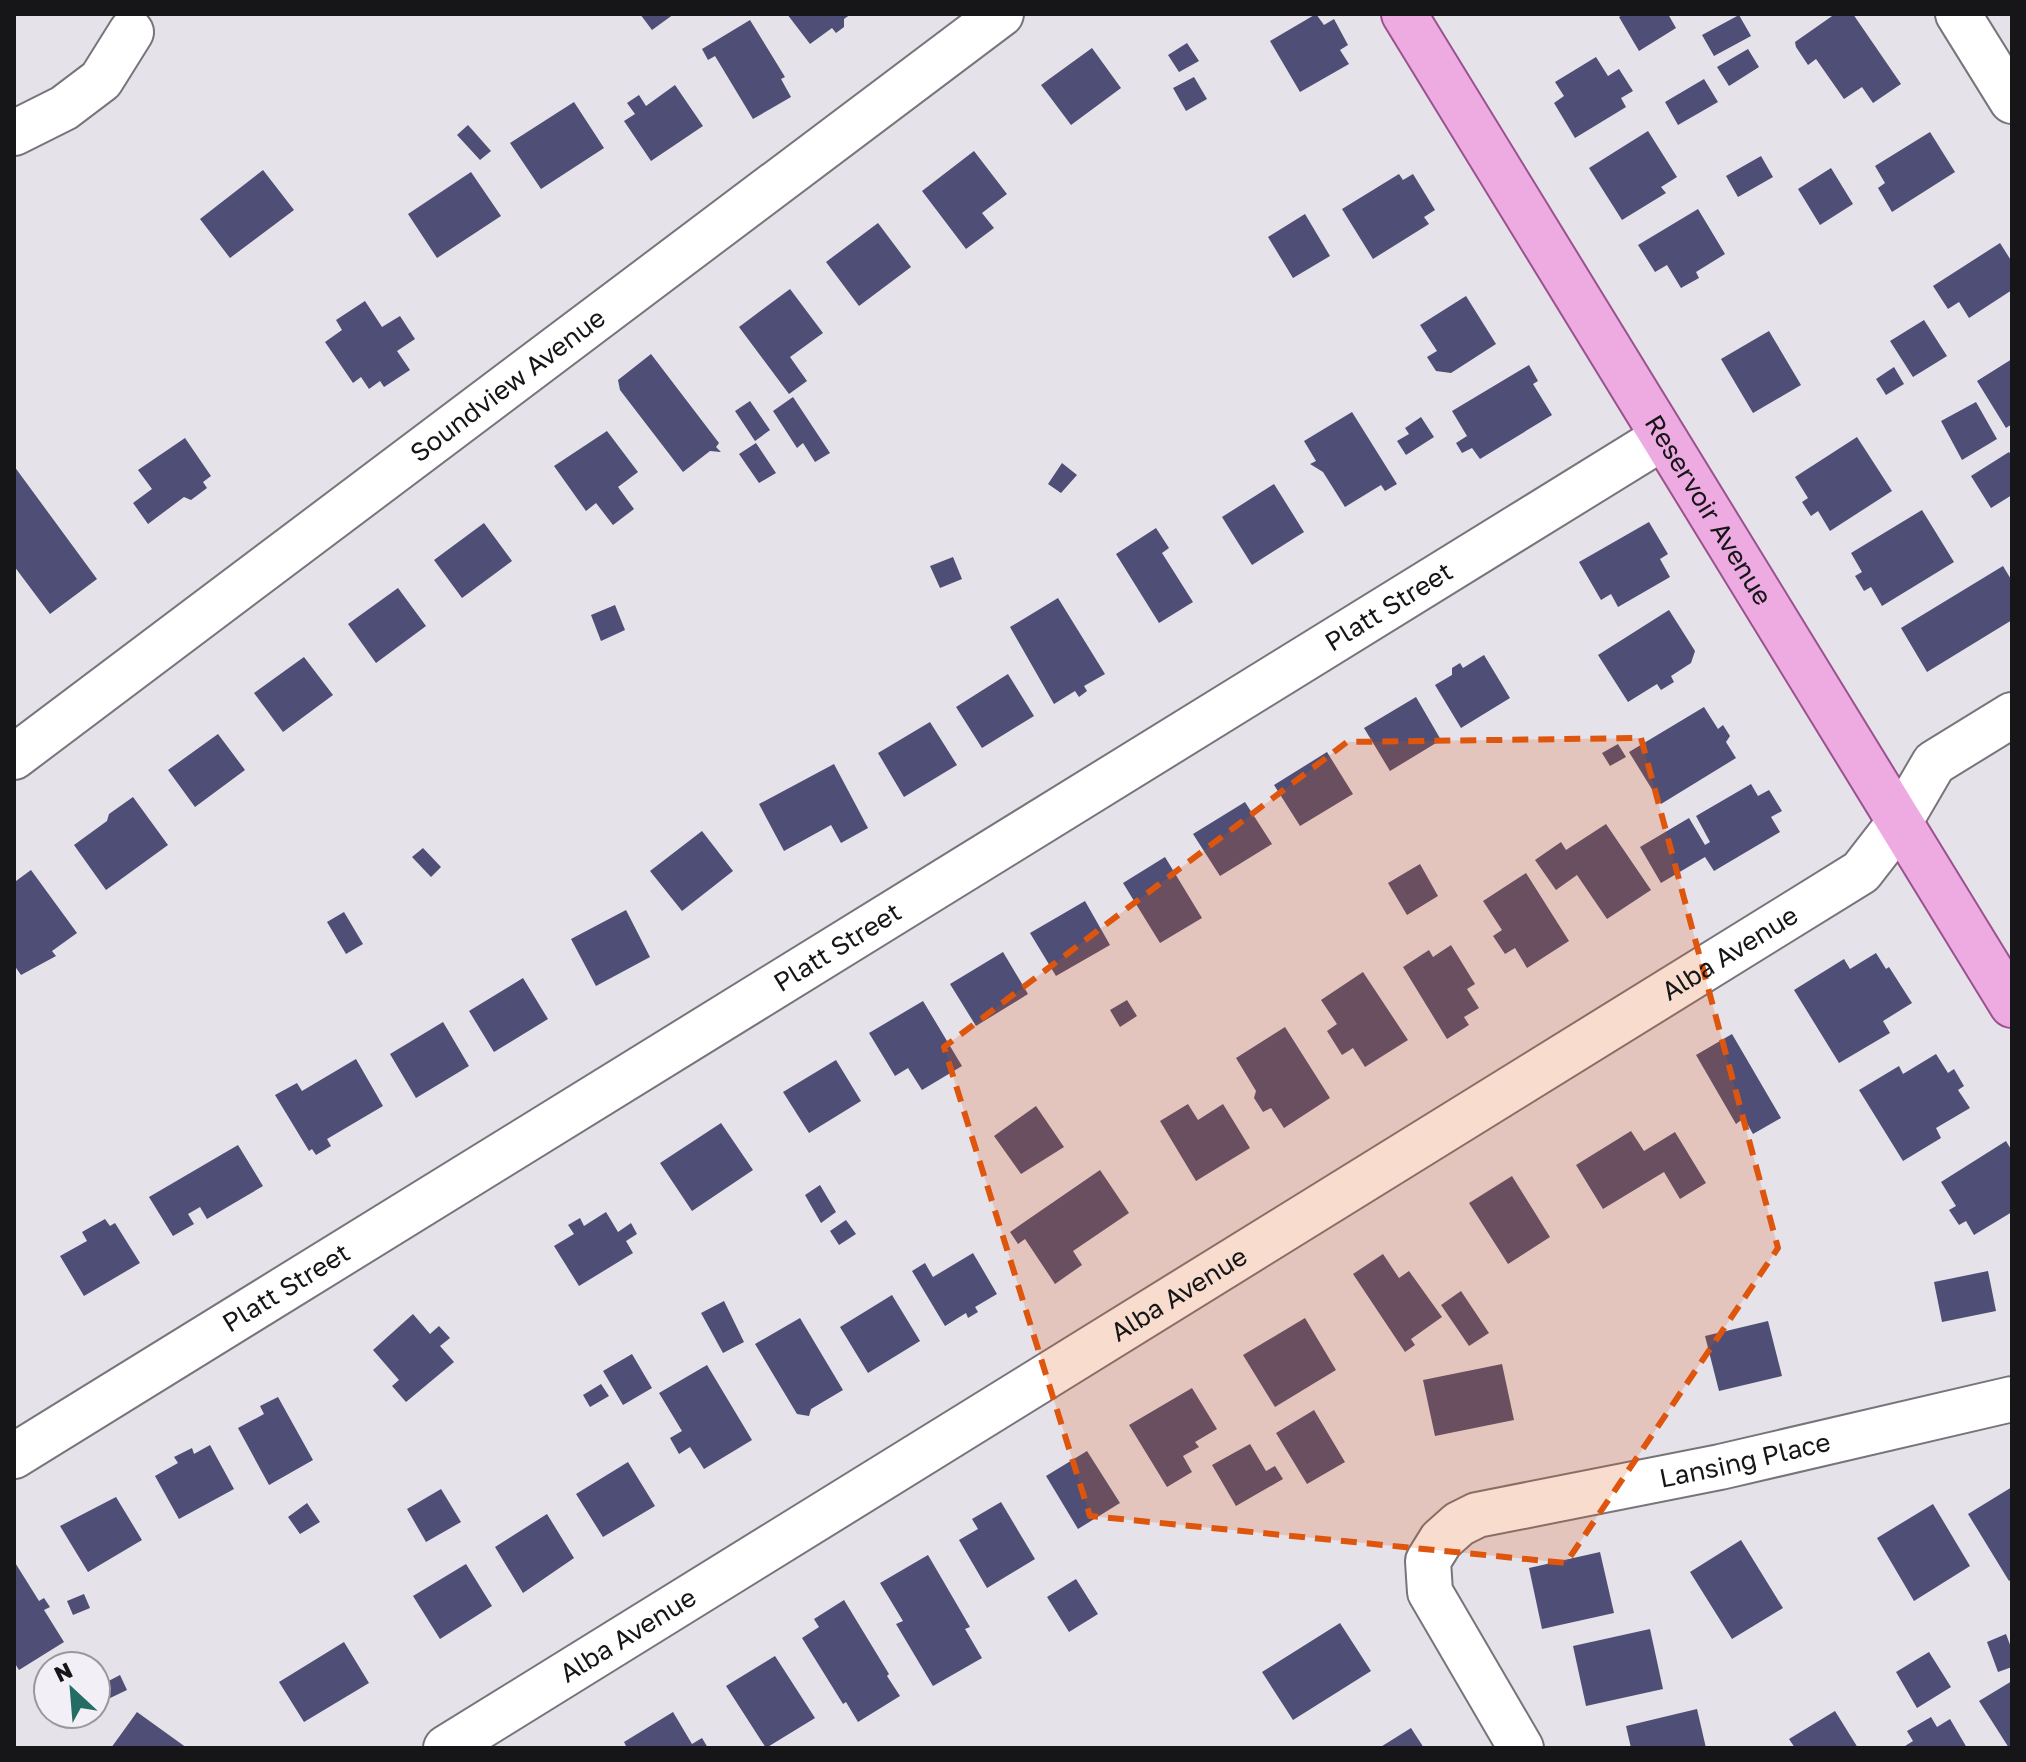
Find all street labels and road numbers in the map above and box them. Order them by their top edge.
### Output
street label: Soundview Avenue [404,302,611,468]
street label: Reservoir Avenue [1639,409,1779,611]
street label: Platt Street [1319,555,1458,657]
street label: Platt Street [768,896,907,998]
street label: Alba Avenue [1656,899,1803,1007]
street label: Platt Street [217,1236,355,1338]
street label: Alba Avenue [1105,1240,1252,1348]
street label: Lansing Place [1657,1426,1833,1494]
street label: Alba Avenue [554,1581,701,1689]

